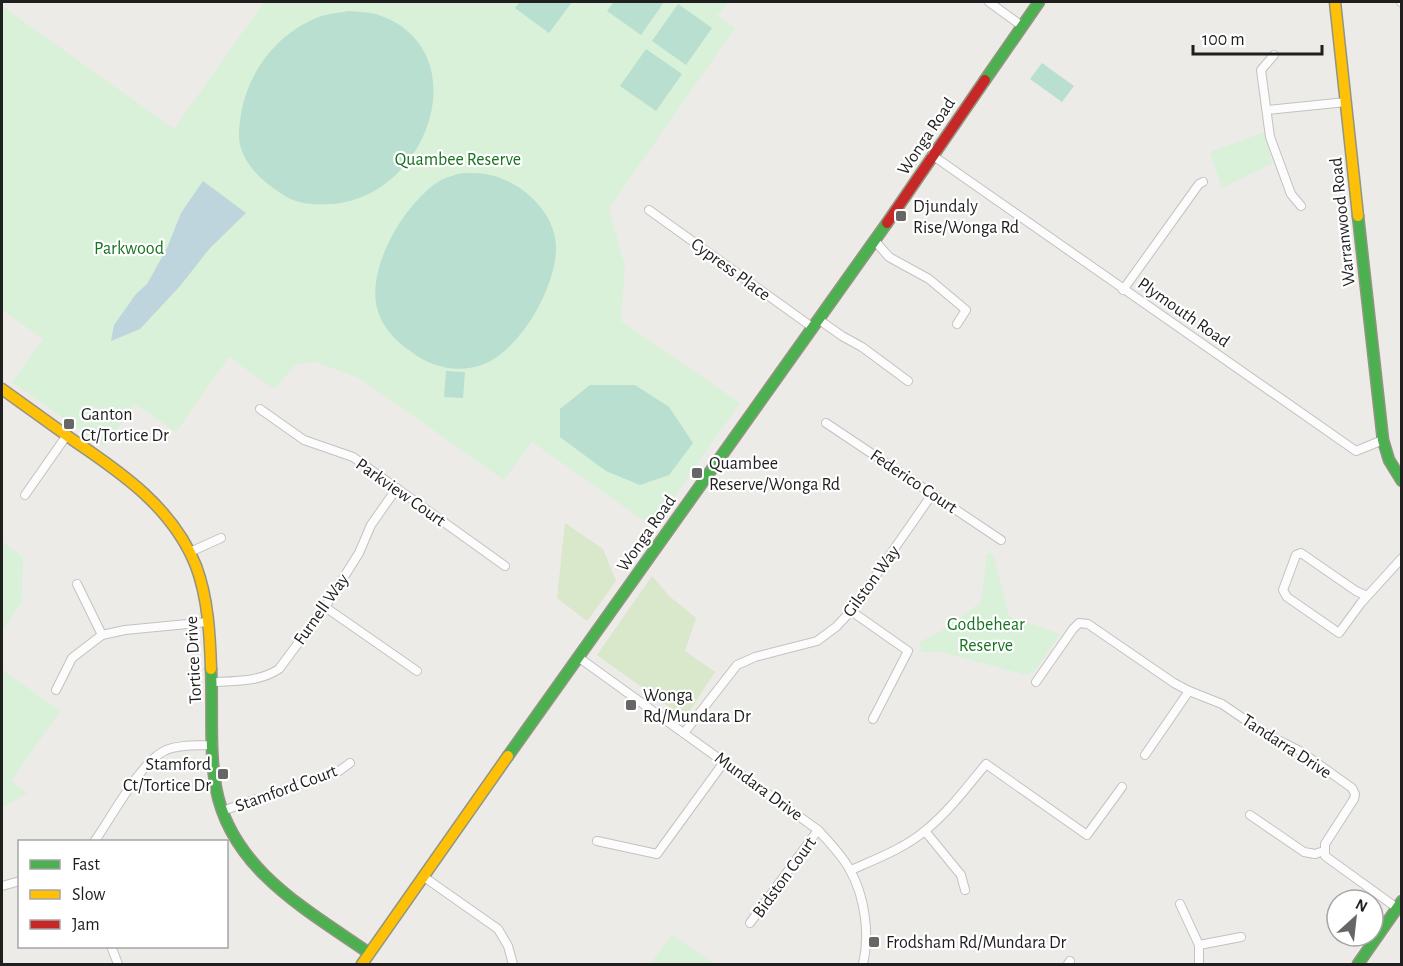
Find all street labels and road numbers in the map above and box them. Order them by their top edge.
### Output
street label: Wonga Road [895,95,959,178]
street label: Warranwood Road [1327,157,1359,287]
street label: Cypress Place [687,235,774,305]
street label: Plymouth Road [1134,275,1233,351]
street label: Federico Court [867,446,960,518]
street label: Parkview Court [352,455,449,530]
street label: Wonga Road [614,492,680,575]
street label: Gilston Way [840,542,904,621]
street label: Furnell Way [291,571,353,648]
street label: Tortice Drive [183,616,205,704]
street label: Tandarra Drive [1238,711,1334,782]
street label: Mundara Drive [711,749,806,825]
street label: Stamford Court [233,762,340,816]
street label: Bidston Court [750,834,820,921]

